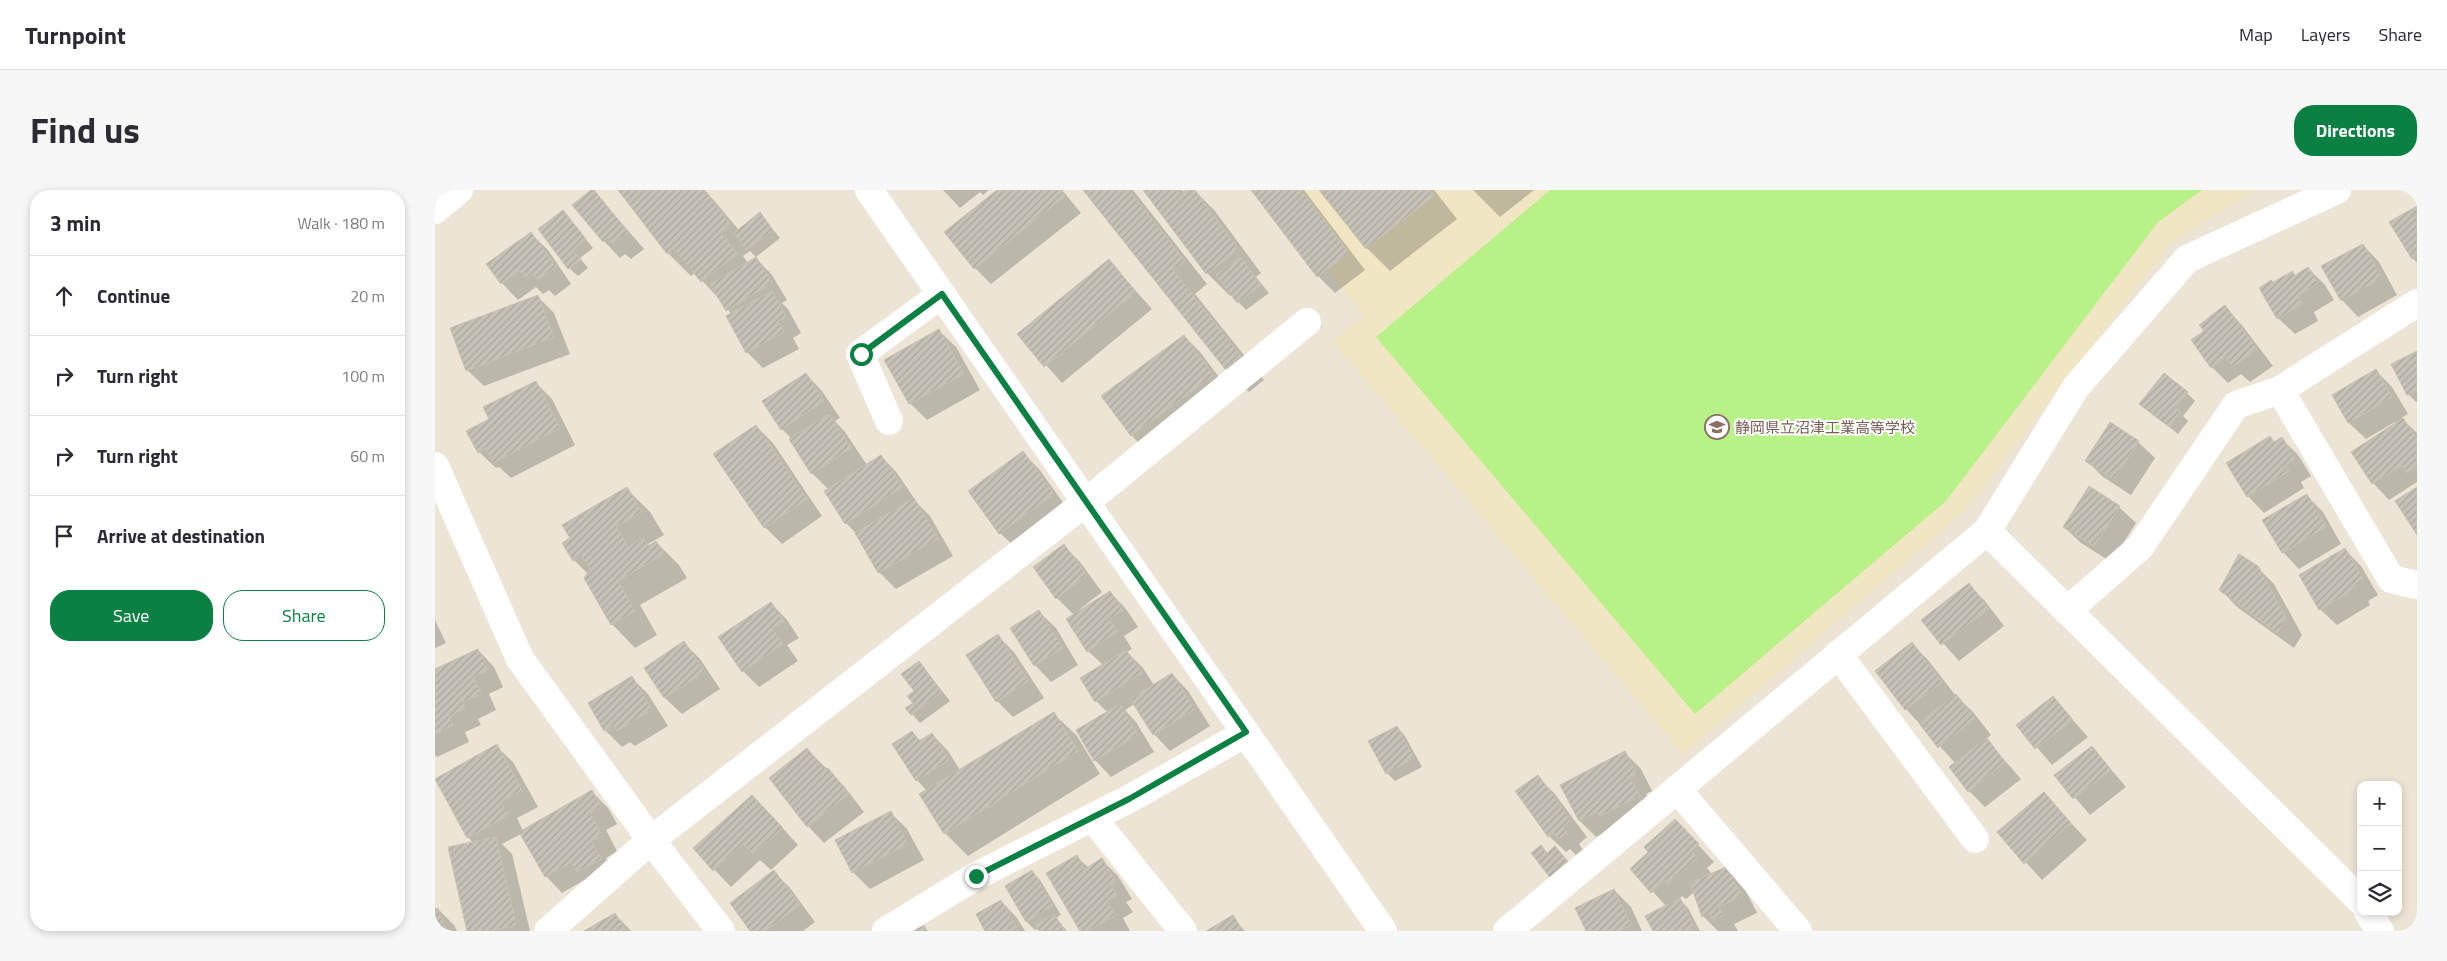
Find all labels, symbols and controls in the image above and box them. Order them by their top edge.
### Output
text: Turnpoint [25,17,126,53]
text: Map [2239,21,2273,48]
text: Layers [2301,21,2350,48]
text: Share [2378,21,2422,48]
text: Find us [30,103,140,157]
button: Directions [2294,105,2417,156]
text: 3 min [50,207,101,239]
text: Walk · 180 m [297,211,385,235]
text: Continue [97,281,170,310]
icon: ahead [50,282,78,310]
text: 20 m [350,284,385,308]
route start [850,343,873,366]
text: Turn right [97,361,178,390]
icon: right [50,362,78,390]
text: 100 m [341,364,385,388]
school or university icon: 静岡県立沼津工業高等学校 [1704,414,1730,440]
place label: 静岡県立沼津工業高等学校 [1735,416,1915,439]
text: Turn right [97,441,178,470]
icon: right [50,442,78,470]
text: 60 m [350,444,385,468]
text: Arrive at destination [97,521,265,550]
icon: arrive [50,522,78,550]
button: Save [50,590,213,641]
button: Share [223,590,385,641]
map controls [2357,781,2402,916]
button: + [2357,781,2402,826]
button: − [2357,826,2402,871]
route end [965,865,988,888]
button: layers [2357,871,2402,916]

